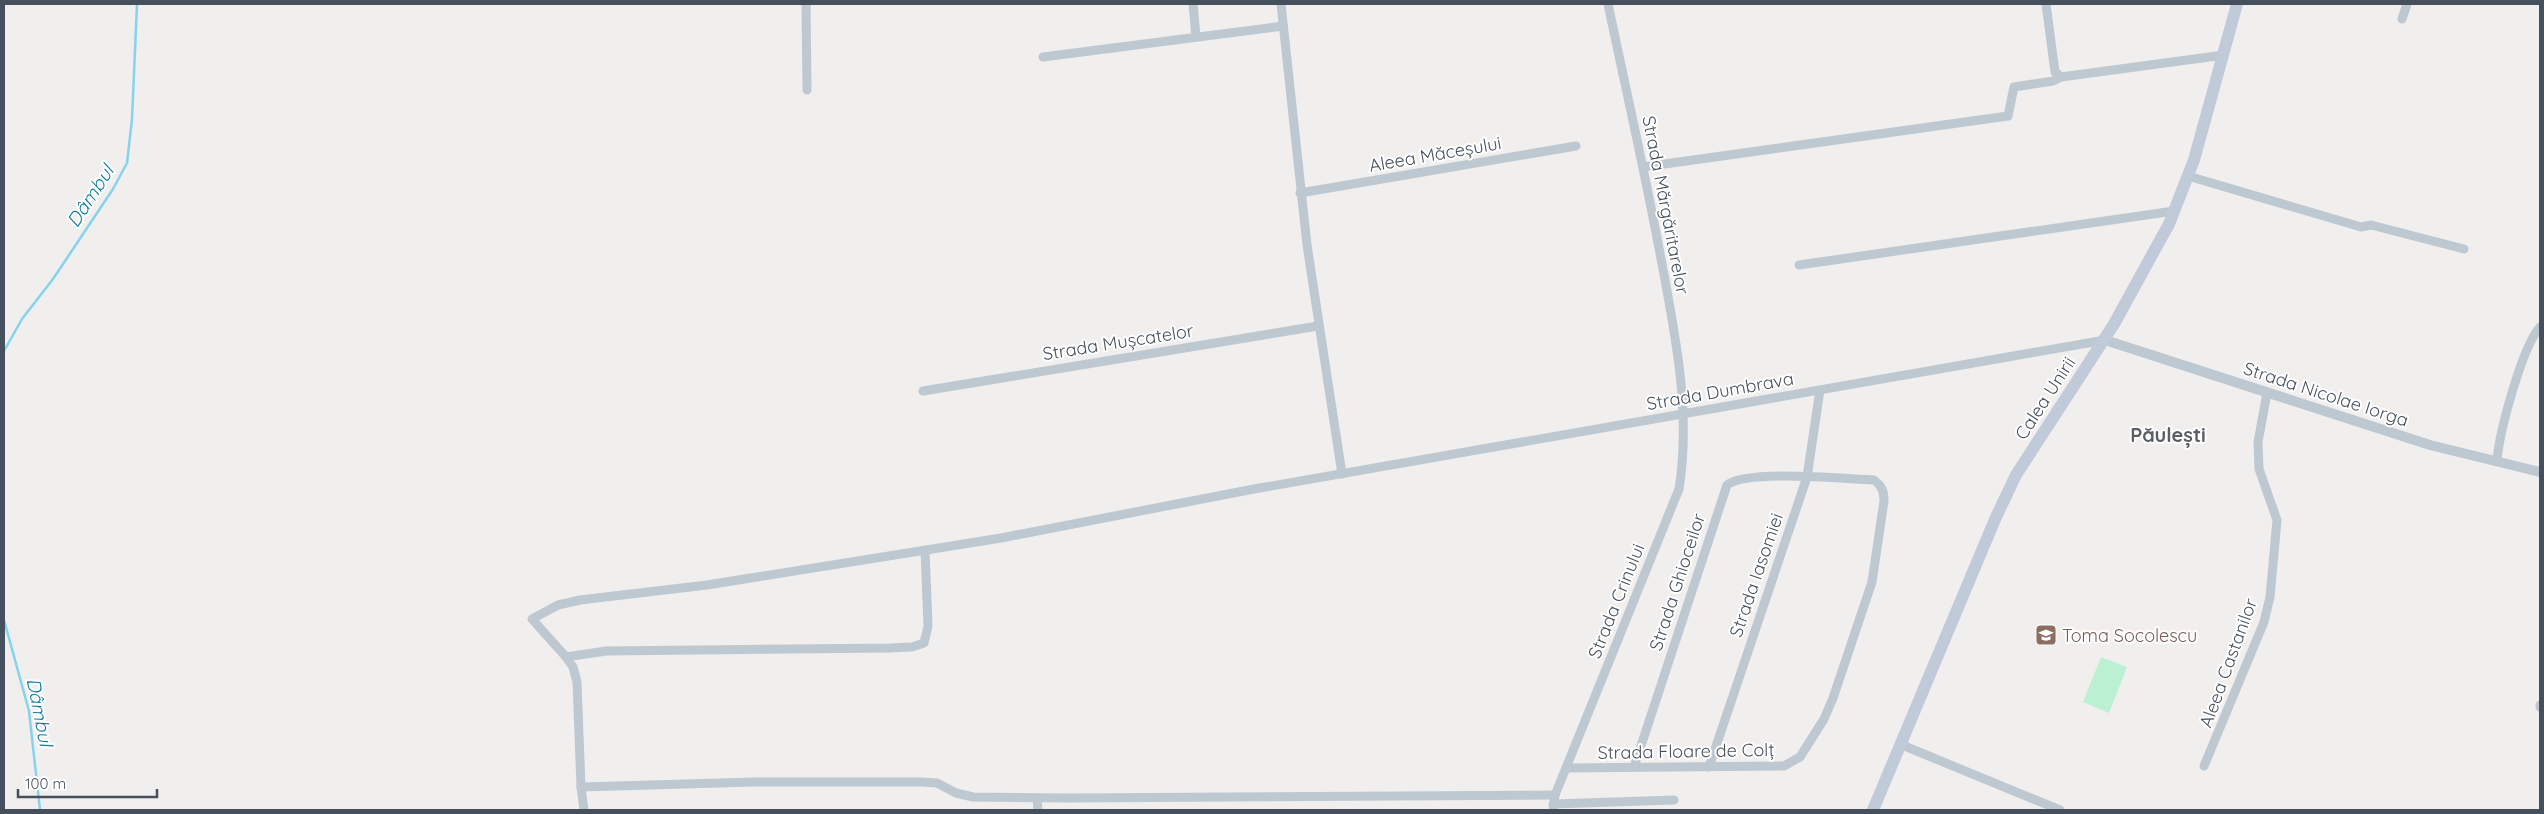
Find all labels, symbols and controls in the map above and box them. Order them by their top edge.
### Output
street label: Strada Mărgăritarelor [1637,114,1695,296]
street label: Aleea Măceșului [1367,131,1503,177]
water label: Dâmbul [61,158,120,232]
street label: Strada Mușcatelor [1041,319,1195,365]
street label: Calea Unirii [2010,352,2080,444]
street label: Strada Nicolae Iorga [2241,356,2411,432]
street label: Strada Dumbrava [1645,367,1795,415]
district label: Păulești [2130,422,2206,448]
street label: Strada Ghioceilor [1644,510,1710,654]
street label: Strada Iasomiei [1724,510,1788,640]
street label: Strada Crinului [1583,540,1649,662]
street label: Aleea Castanilor [2194,595,2262,731]
school or university icon: Toma Socolescu [2034,623,2058,647]
place label: Toma Socolescu [2062,624,2197,647]
water label: Dâmbul [22,676,59,751]
street label: Strada Floare de Colț [1597,738,1775,764]
scale bar [18,766,156,798]
text: 100 m [25,774,66,793]

